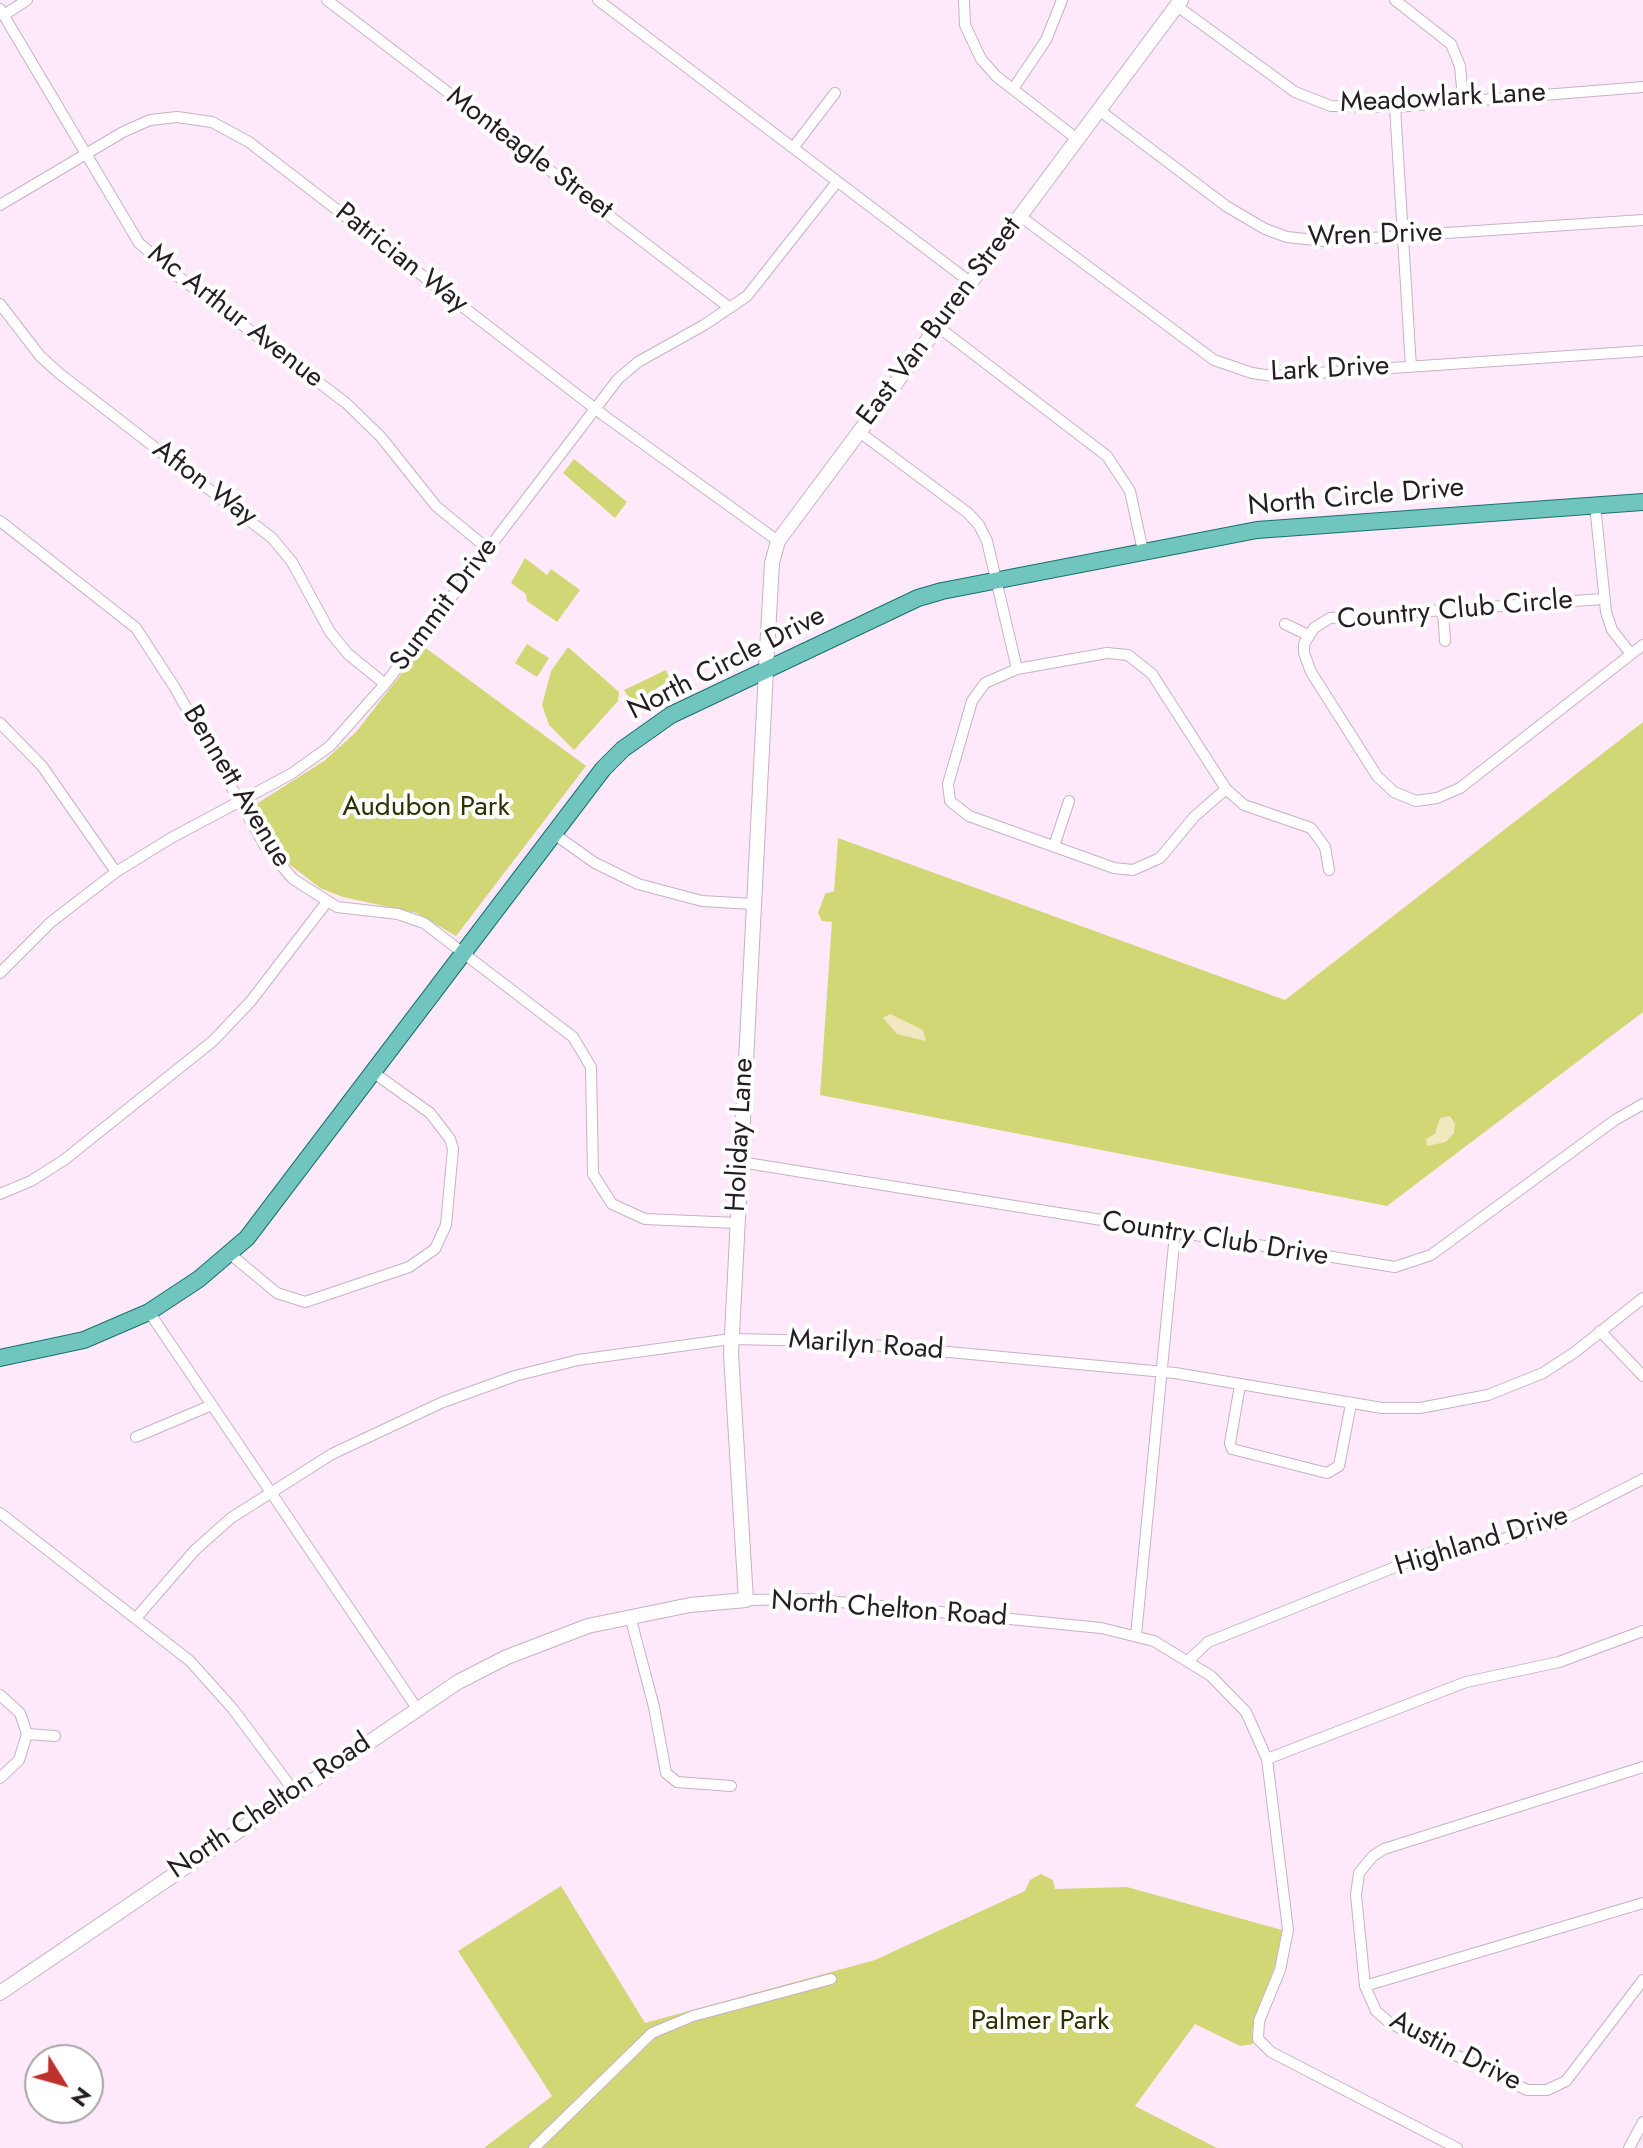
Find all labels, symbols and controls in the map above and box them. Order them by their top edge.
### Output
street label: Meadowlark Lane [1339,77,1547,121]
street label: Monteagle Street [439,81,619,227]
street label: Patrician Way [328,197,474,321]
street label: East Van Buren Street [851,212,1029,432]
street label: Wren Drive [1307,217,1443,255]
street label: Mc Arthur Avenue [140,238,330,396]
street label: Lark Drive [1270,350,1390,390]
street label: Afton Way [145,434,263,534]
street label: North Circle Drive [1246,472,1466,524]
street label: Summit Drive [384,532,506,678]
street label: Country Club Circle [1336,584,1574,638]
street label: North Circle Drive [623,600,831,728]
street label: Bennett Avenue [174,700,298,874]
park label: Audubon Park [342,791,510,825]
street label: Holiday Lane [720,1057,762,1213]
street label: Country Club Drive [1099,1206,1331,1274]
street label: Marilyn Road [787,1324,945,1368]
street label: Highland Drive [1391,1500,1573,1584]
street label: North Chelton Road [770,1585,1008,1635]
street label: North Chelton Road [163,1727,377,1887]
park label: Palmer Park [971,2005,1109,2039]
street label: Austin Drive [1384,2005,1526,2099]
north arrow [24,2044,104,2124]
text: N [64,2081,100,2114]

